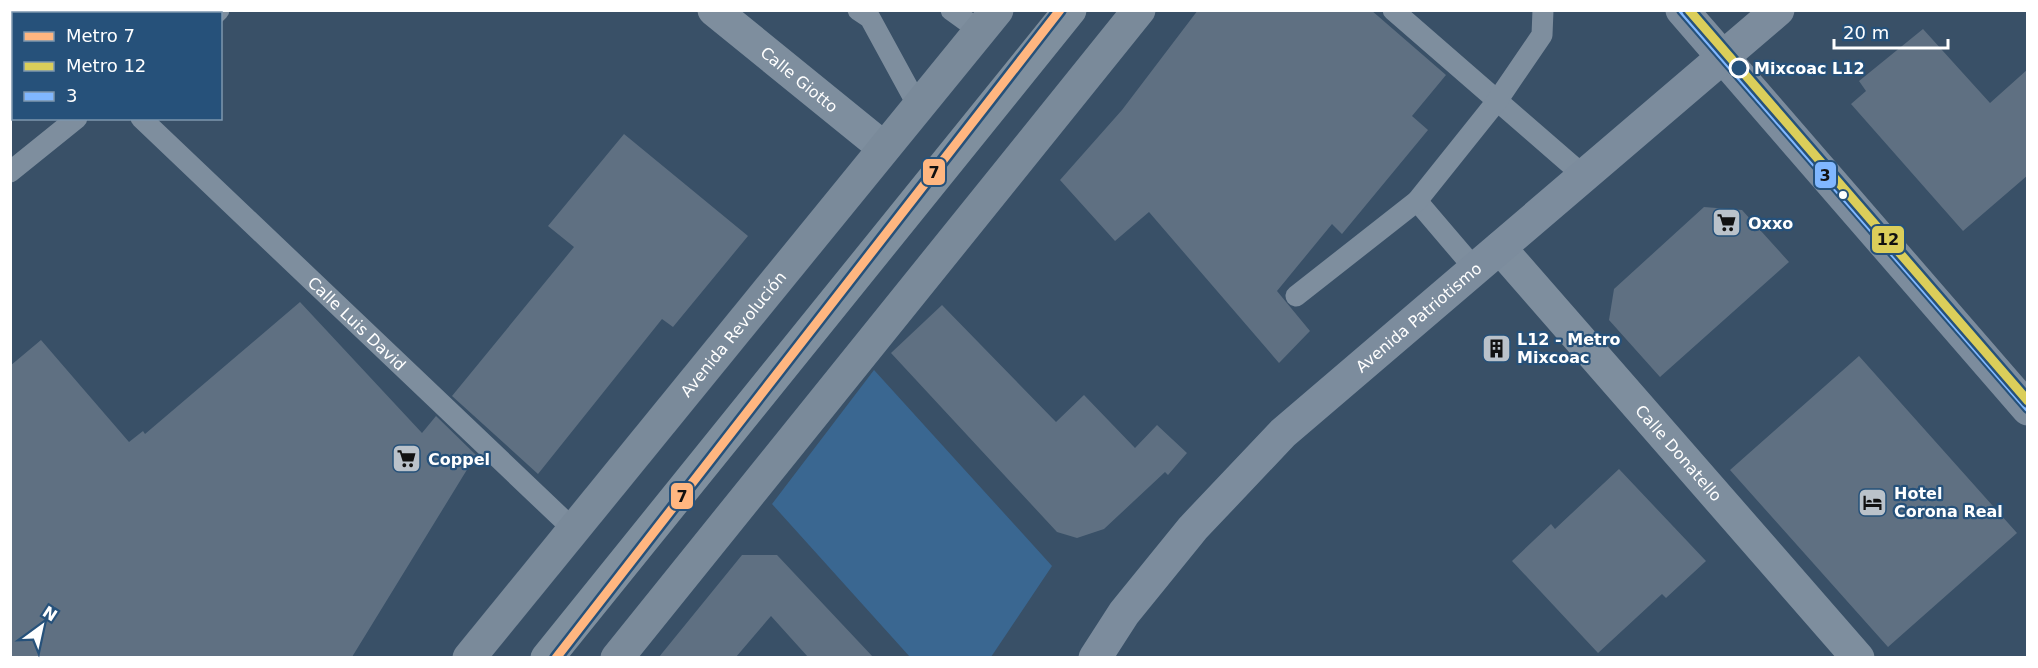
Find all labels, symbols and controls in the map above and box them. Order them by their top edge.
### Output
legend [12,12,222,120]
scale bar [1834,12,1948,50]
text: 20 m [1843,22,1889,43]
text: Metro 7 [66,25,135,46]
street label: Calle Giotto [757,43,842,117]
text: Metro 12 [66,55,146,76]
marker: Mixcoac L12 [1729,58,1749,78]
place label: Mixcoac L12 [1754,59,1865,78]
text: 3 [66,85,77,106]
line badge: 7 [922,158,946,186]
line badge: 3 [1814,161,1837,189]
text: 7 [928,163,940,182]
text: 3 [1819,166,1831,185]
unlabelled marker [1837,189,1849,201]
supermarket icon: Oxxo [1711,207,1743,239]
place label: Oxxo [1748,214,1793,233]
line badge: 12 [1871,225,1905,254]
text: 12 [1877,230,1899,249]
street label: Avenida Patriotismo [1352,259,1485,377]
street label: Avenida Revolución [677,268,790,401]
street label: Calle Luis David [304,273,409,375]
place label: L12 - Metro Mixcoac [1517,330,1621,367]
building icon: L12 - Metro Mixcoac [1480,332,1512,364]
street label: Calle Donatello [1631,401,1726,505]
supermarket icon: Coppel [391,443,423,475]
place label: Coppel [428,450,490,469]
line badge: 7 [670,482,694,510]
place label: Hotel Corona Real [1894,484,2003,521]
hotel icon: Hotel Corona Real [1857,486,1889,518]
text: 7 [676,487,688,506]
north arrow [12,596,72,656]
text: N [39,602,61,625]

